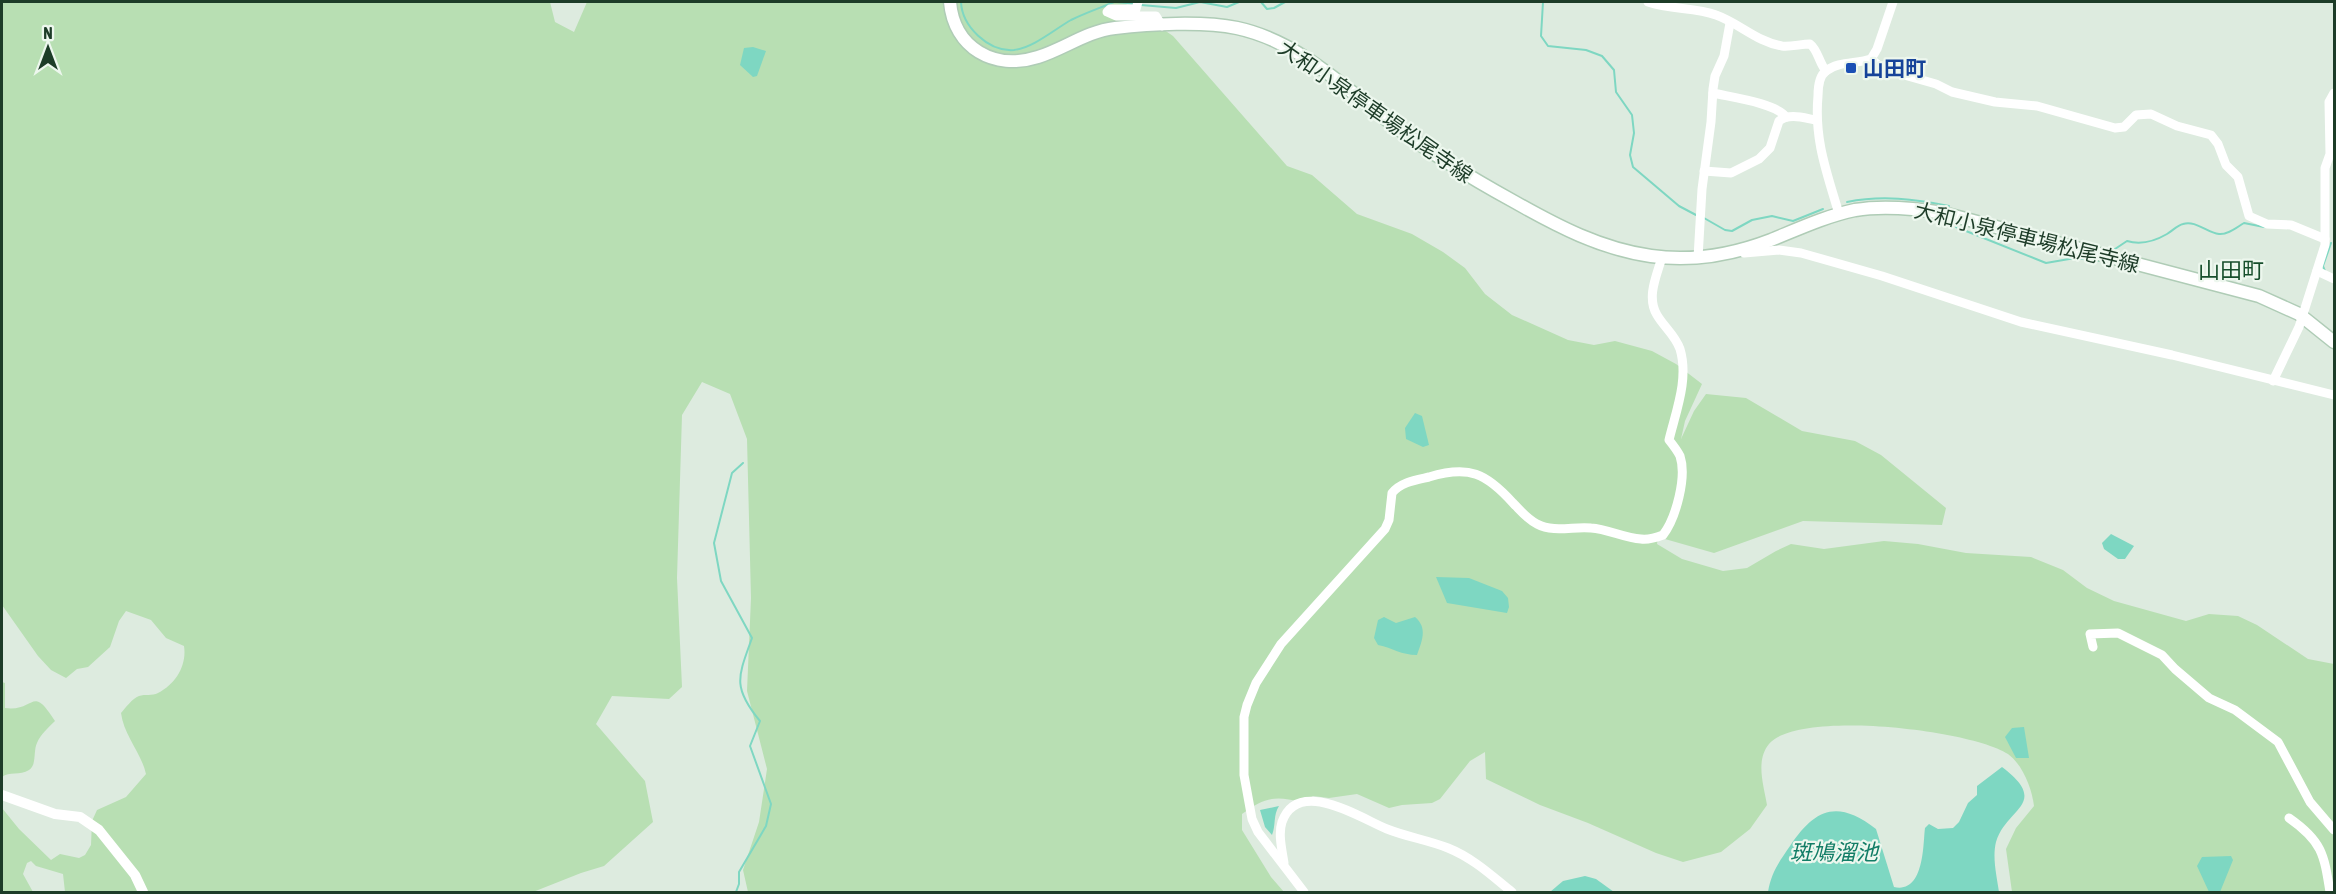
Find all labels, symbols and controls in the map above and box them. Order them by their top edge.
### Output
north arrow [18,18,78,78]
text: N [43,24,53,42]
street label: 大和小泉停車場松尾寺線 [1275,35,1477,187]
place label: 山田町 [1863,56,1926,80]
marker: 山田町 [1844,61,1858,75]
street label: 大和小泉停車場松尾寺線 [1912,197,2142,277]
district label: 山田町 [2198,257,2264,283]
water label: 斑鳩溜池 [1790,839,1880,865]

